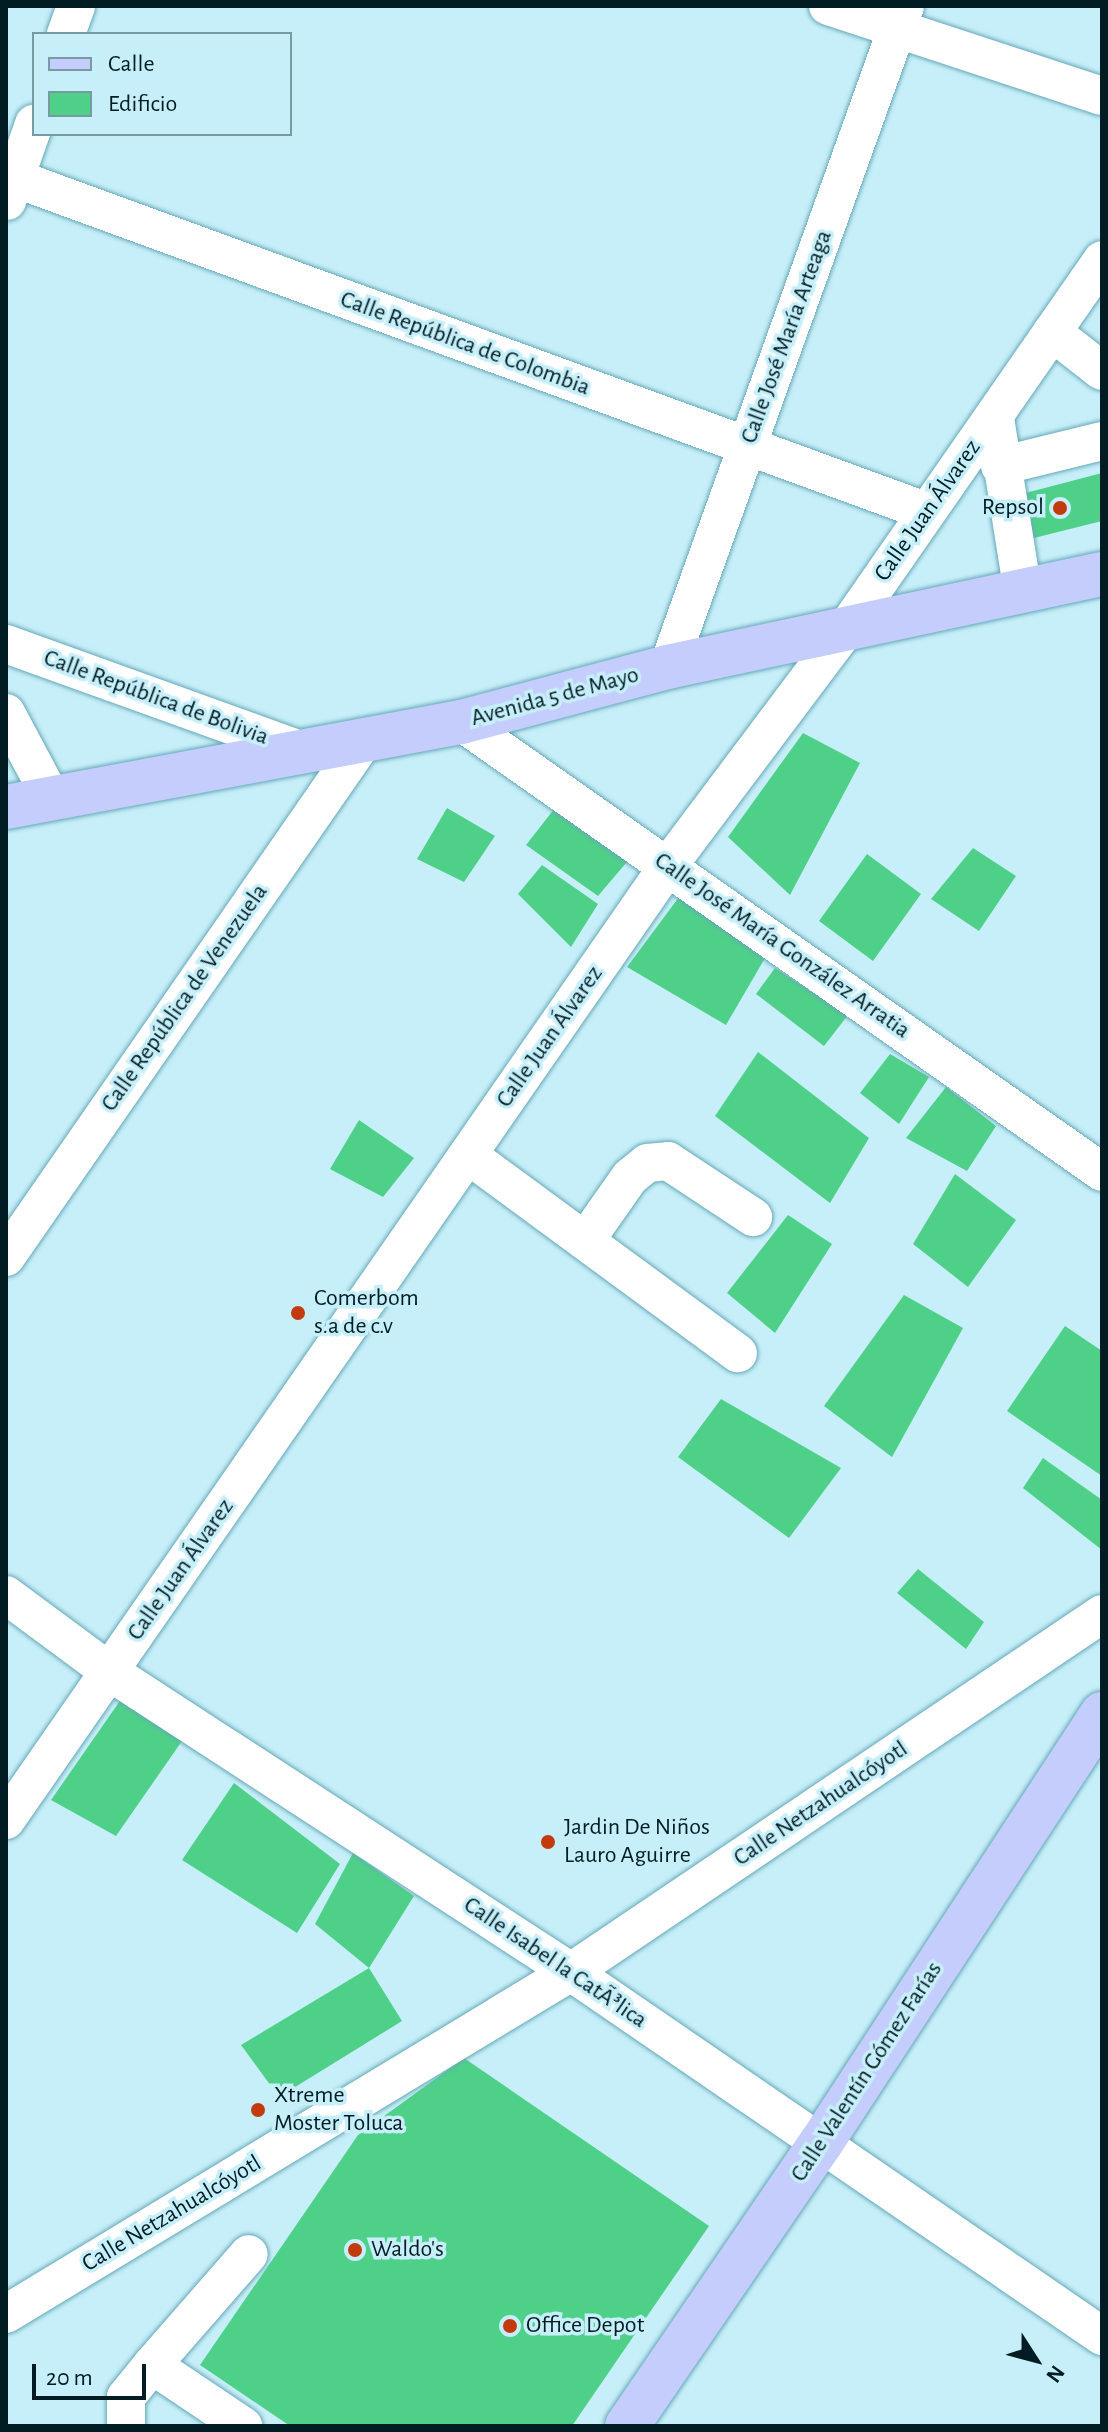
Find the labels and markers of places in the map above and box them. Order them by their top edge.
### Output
place label: Repsol [982,494,1044,522]
marker: Repsol [1051,499,1069,517]
place label: Comerbom s.a de c.v [314,1285,419,1341]
marker: Comerbom s.a de c.v [289,1304,307,1322]
place label: Jardin De Niños Lauro Aguirre [564,1814,710,1870]
marker: Jardin De Niños Lauro Aguirre [539,1833,557,1851]
place label: Xtreme Moster Toluca [274,2082,403,2138]
marker: Xtreme Moster Toluca [249,2101,267,2119]
place label: Waldo's [371,2236,444,2264]
marker: Waldo's [346,2241,364,2259]
place label: Office Depot [526,2312,644,2340]
marker: Office Depot [501,2317,519,2335]

